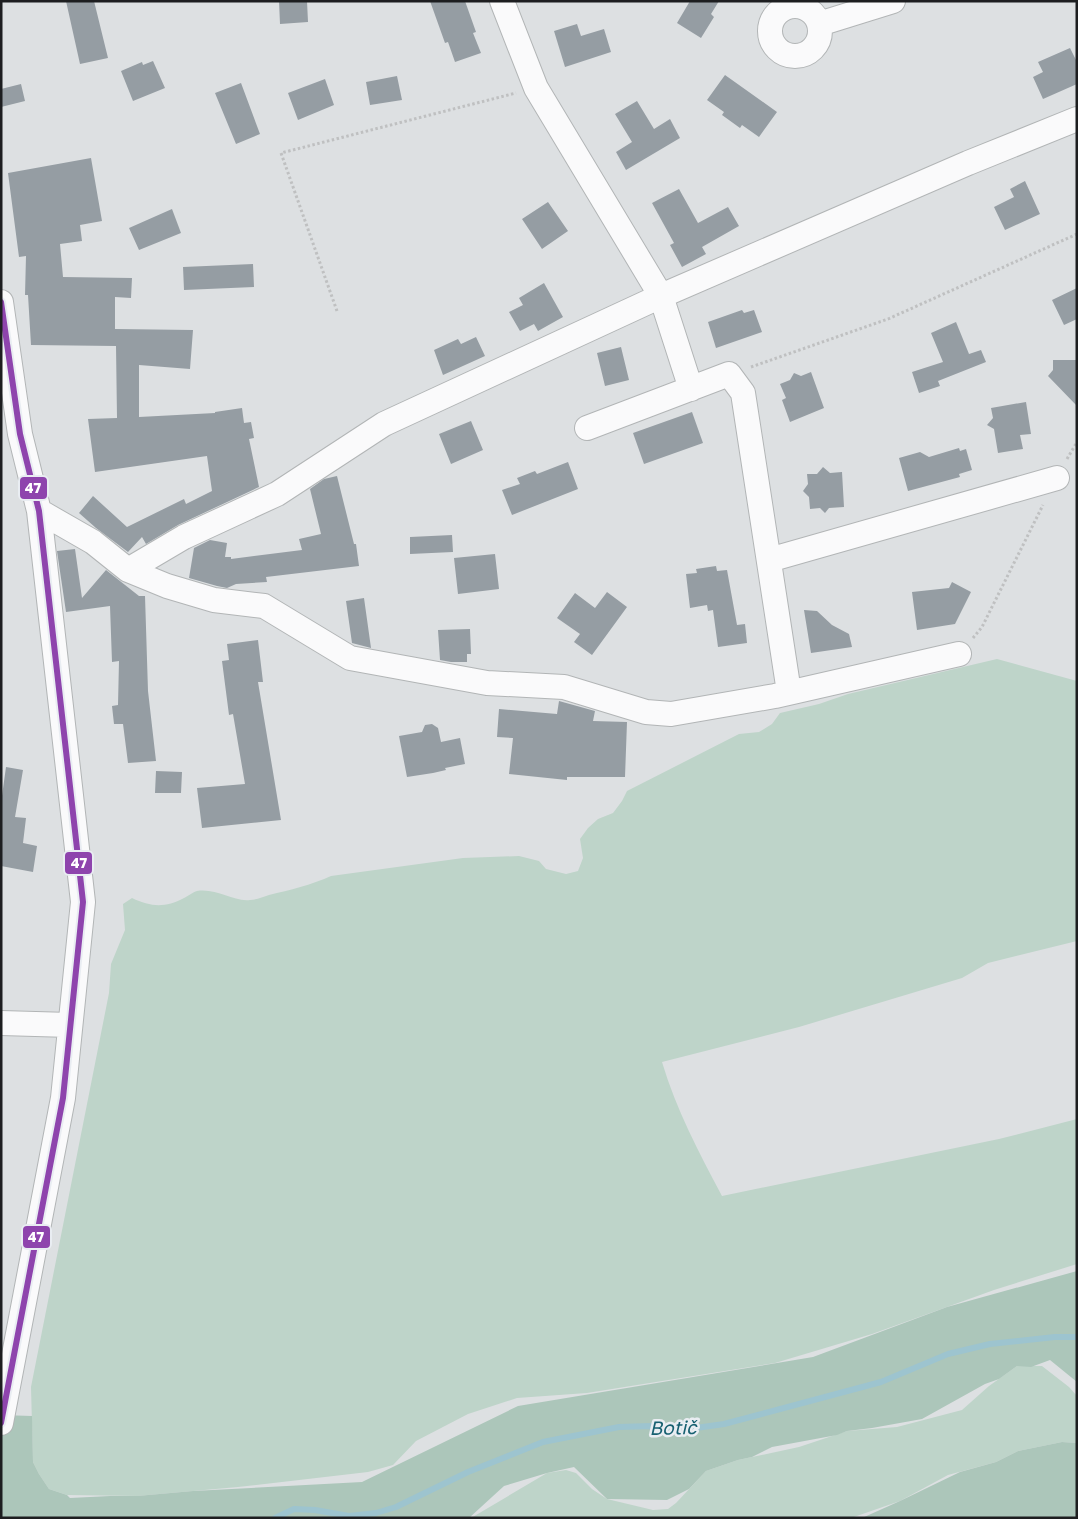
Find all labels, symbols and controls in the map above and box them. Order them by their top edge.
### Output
line badge: 47 [19,476,48,500]
text: 47 [25,479,42,496]
line badge: 47 [64,851,93,875]
text: 47 [71,854,88,871]
line badge: 47 [22,1225,51,1249]
text: 47 [28,1228,45,1245]
water label: Botič [649,1415,698,1439]

